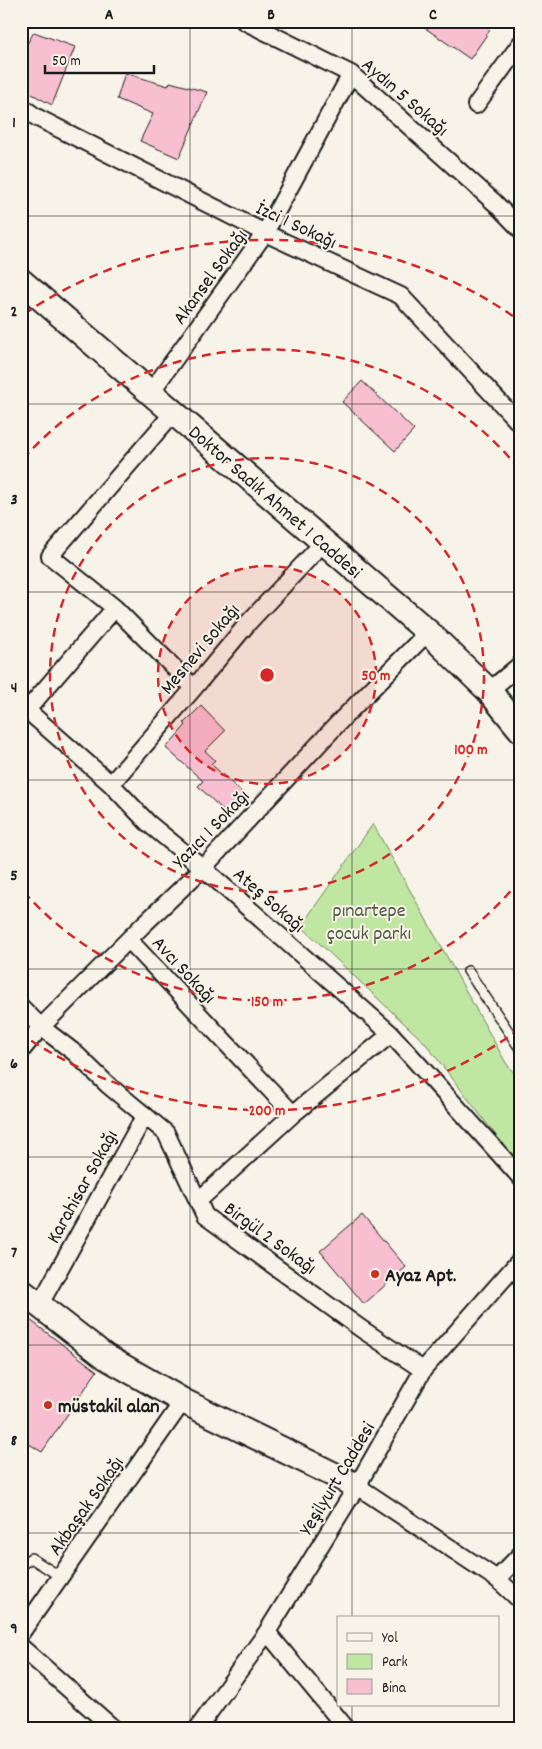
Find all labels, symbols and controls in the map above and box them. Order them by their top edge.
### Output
text: A [105,4,114,27]
text: B [267,4,275,27]
text: C [429,4,437,27]
scale bar [45,42,154,74]
text: 50 m [52,51,81,73]
street label: Aydın 5 Sokağı [354,52,454,144]
text: 1 [12,112,16,135]
street label: İzci 1 Sokağı [251,196,341,258]
street label: Akansel Sokağı [167,224,256,331]
text: 2 [11,301,18,324]
street label: Doktor Sadık Ahmet 1 Caddesi [181,420,367,587]
text: 3 [10,489,18,512]
street label: Mesnevi Sokağı [155,598,248,702]
centre of rings [258,666,276,684]
text: 50 m [362,666,390,688]
text: 4 [11,677,17,700]
text: 100 m [454,740,488,762]
street label: Yazıcı 1 Sokağı [167,784,257,876]
street label: Ateş Sokağı [226,862,310,941]
text: 5 [10,865,18,888]
park label: pınartepe çocuk parkı [327,898,411,949]
street label: Avcı Sokağı [144,931,221,1011]
text: 150 m [251,992,283,1014]
text: 6 [10,1053,18,1076]
text: 200 m [249,1101,285,1123]
street label: Karahisar Sokağı [41,1126,126,1249]
street label: Birgül 2 Sokağı [217,1196,321,1283]
text: 7 [11,1242,17,1265]
place label: Ayaz Apt. [385,1263,456,1291]
marker: Ayaz Apt. [369,1268,381,1280]
place label: müstakil alan [58,1394,160,1422]
marker: müstakil alan [42,1399,54,1411]
street label: Yeşilyurt Caddesi [294,1417,384,1542]
text: 8 [11,1430,18,1453]
street label: Akbaşak Sokağı [43,1451,132,1562]
legend [337,1616,500,1706]
text: 9 [10,1618,18,1641]
text: Yol [382,1628,398,1650]
text: Park [382,1652,408,1674]
text: Bina [382,1678,407,1700]

